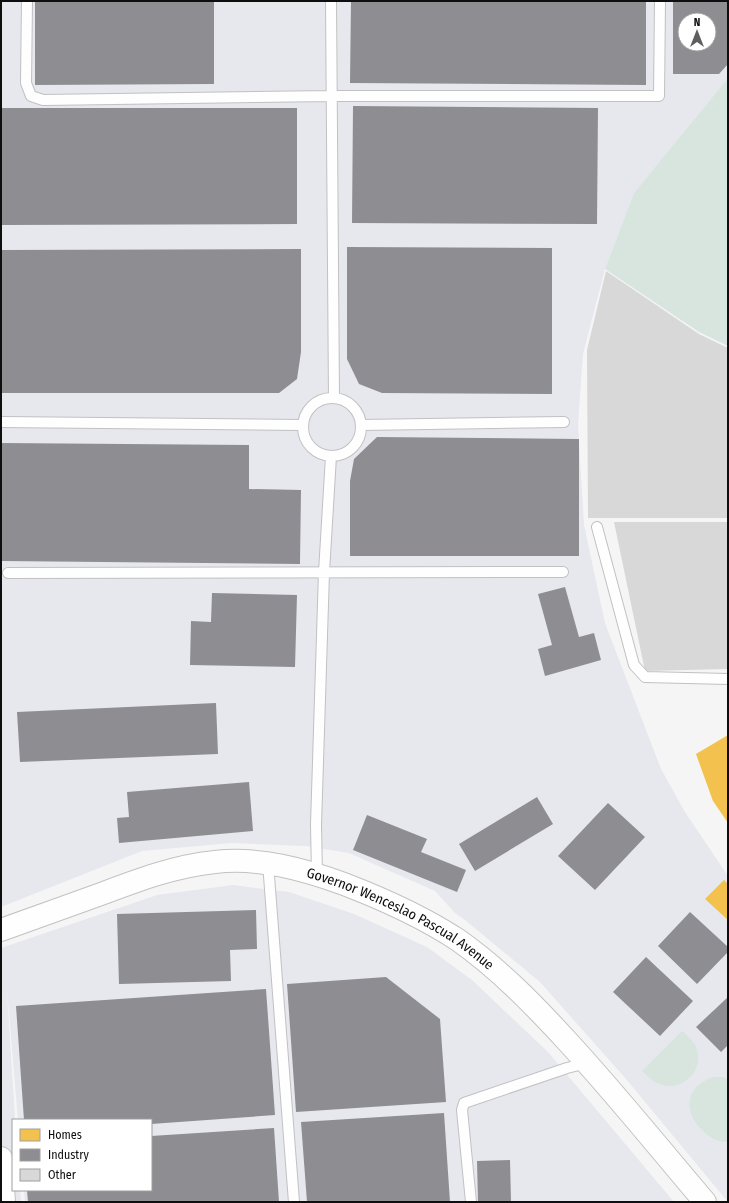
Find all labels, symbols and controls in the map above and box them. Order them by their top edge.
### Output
north arrow [677,12,717,52]
text: N [694,16,700,29]
street label: Governor Wenceslao Pascual Avenue [305,864,497,974]
legend [12,1119,152,1191]
text: Homes [48,1128,82,1142]
text: Industry [48,1148,89,1162]
text: Other [48,1168,77,1182]

